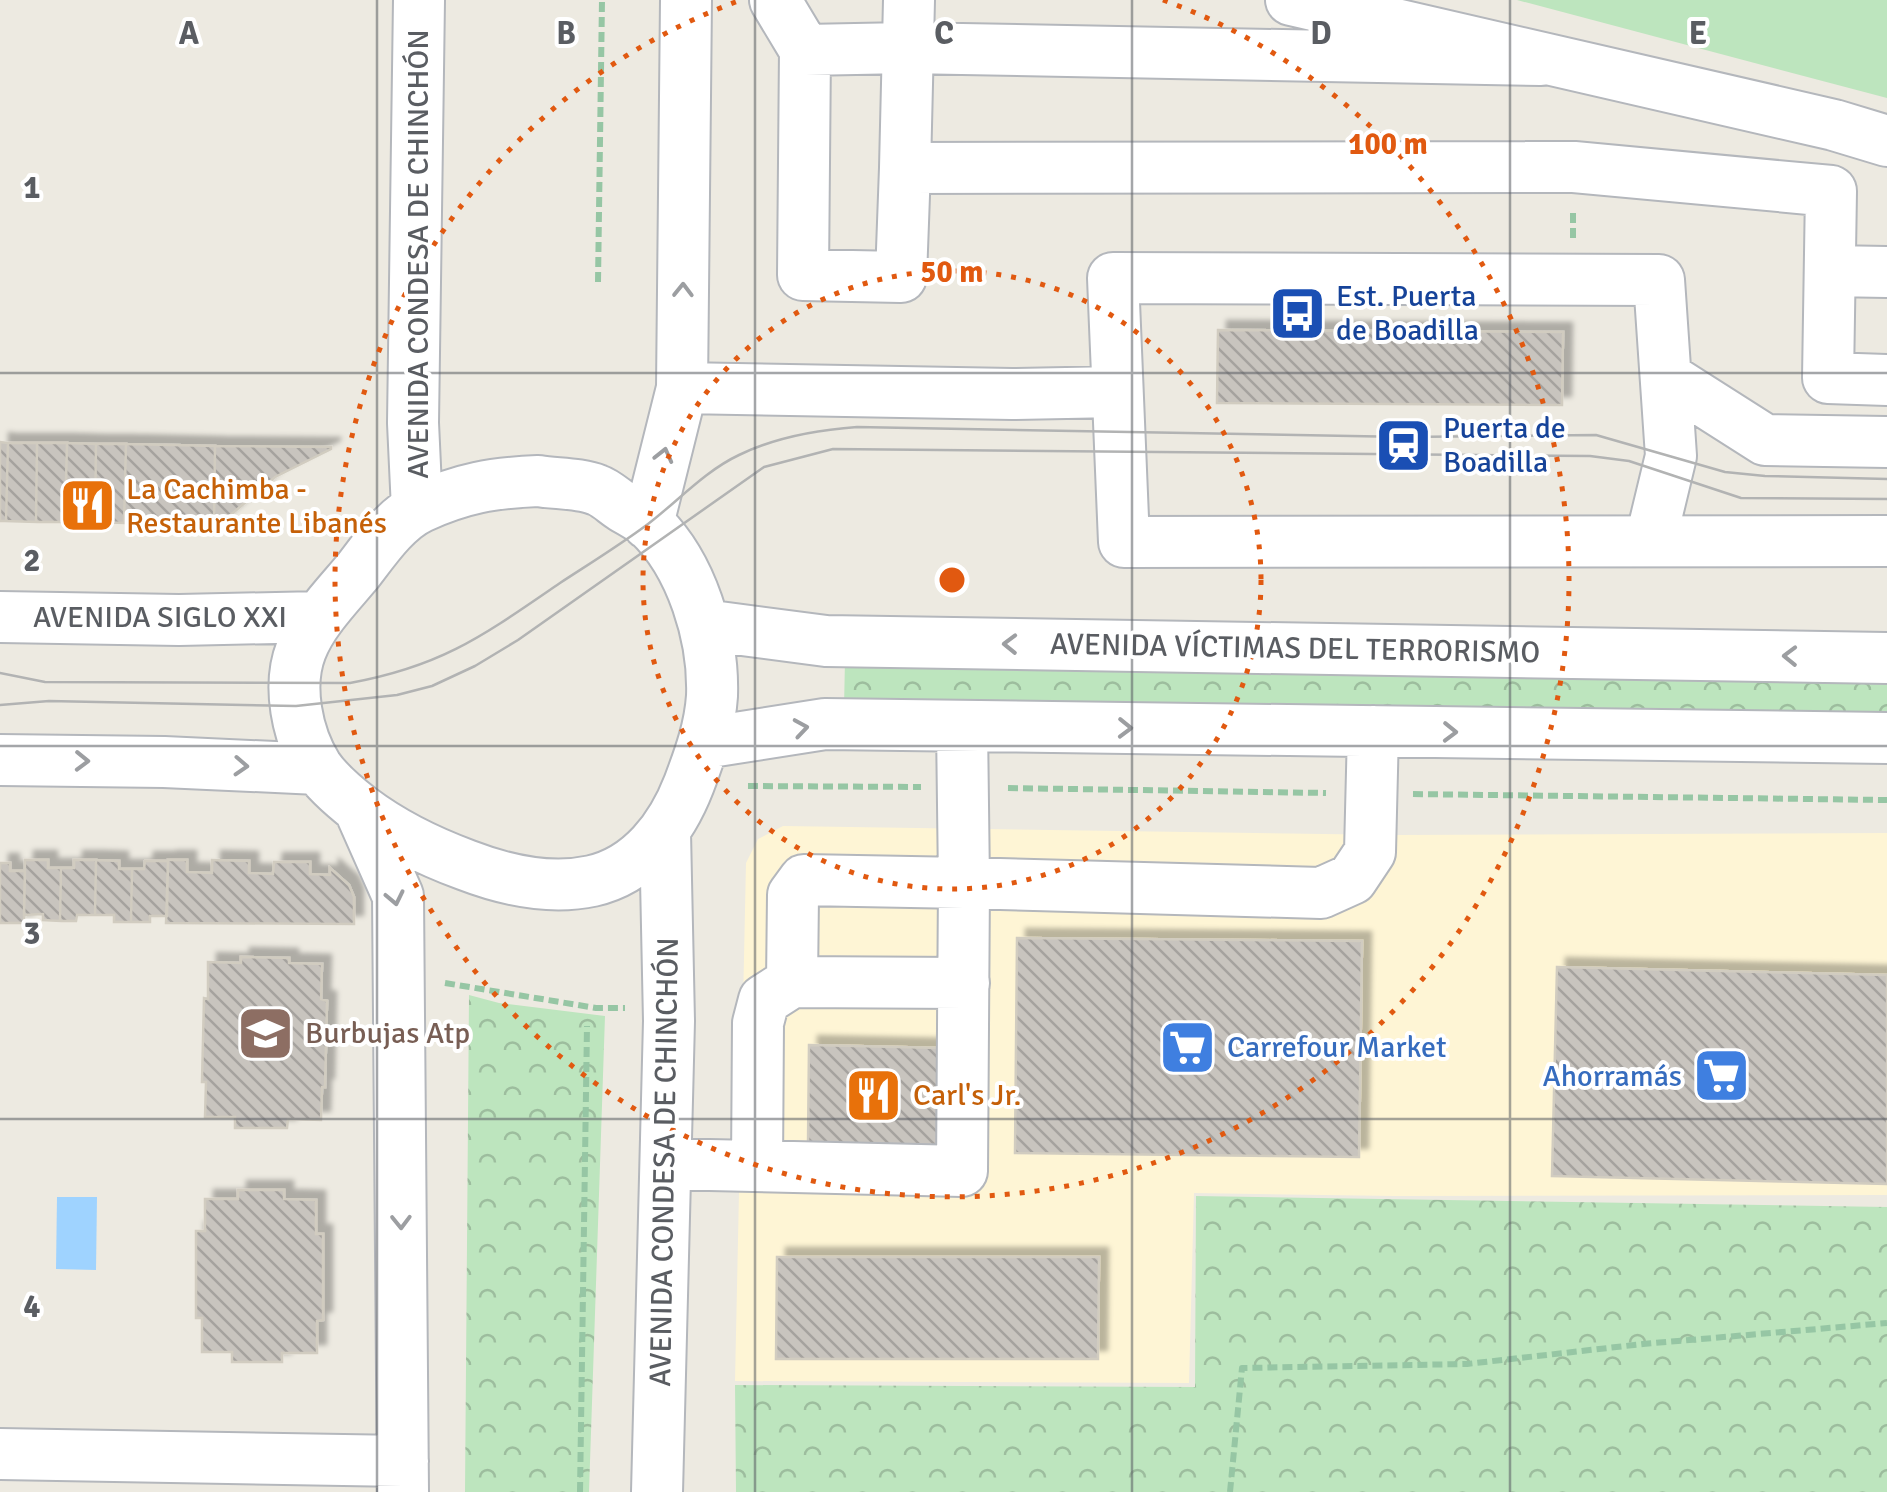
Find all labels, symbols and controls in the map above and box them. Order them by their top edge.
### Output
text: A [179,14,200,53]
text: B [556,14,576,53]
text: C [934,14,954,53]
text: D [1310,14,1332,53]
text: E [1689,14,1707,53]
street label: AVENIDA CONDESA DE CHINCHÓN [400,29,437,479]
text: 100 m [1348,126,1428,163]
text: 1 [23,168,41,207]
text: 50 m [920,254,984,291]
place label: Est. Puerta de Boadilla [1336,278,1479,349]
one-way arrow [672,282,694,298]
bus stop icon: Est. Puerta de Boadilla [1267,283,1327,343]
place label: Puerta de Boadilla [1443,410,1566,481]
station icon: Puerta de Boadilla [1374,415,1434,475]
one-way arrow [652,447,673,464]
place label: La Cachimba - Restaurante Libanés [126,471,387,542]
restaurant icon: La Cachimba - Restaurante Libanés [57,476,117,536]
text: 2 [23,541,41,580]
centre of rings [934,562,970,598]
street label: AVENIDA SIGLO XXI [33,599,287,636]
street label: AVENIDA VÍCTIMAS DEL TERRORISMO [1050,626,1540,671]
one-way arrow [1001,633,1016,655]
one-way arrow [1781,646,1797,667]
one-way arrow [1118,717,1134,739]
one-way arrow [792,718,809,739]
one-way arrow [1443,722,1459,743]
one-way arrow [76,750,91,772]
one-way arrow [234,755,250,776]
one-way arrow [383,889,404,906]
text: 3 [23,914,41,953]
street label: AVENIDA CONDESA DE CHINCHÓN [642,937,687,1387]
school or university icon: Burbujas Atp [236,1003,296,1063]
place label: Burbujas Atp [305,1015,470,1052]
supermarket icon: Carrefour Market [1158,1017,1218,1077]
place label: Carrefour Market [1227,1029,1447,1066]
supermarket icon: Ahorramás [1691,1046,1751,1106]
place label: Ahorramás [1542,1058,1682,1095]
restaurant icon: Carl's Jr. [844,1065,904,1125]
place label: Carl's Jr. [913,1077,1021,1114]
one-way arrow [390,1216,412,1231]
text: 4 [23,1287,41,1326]

